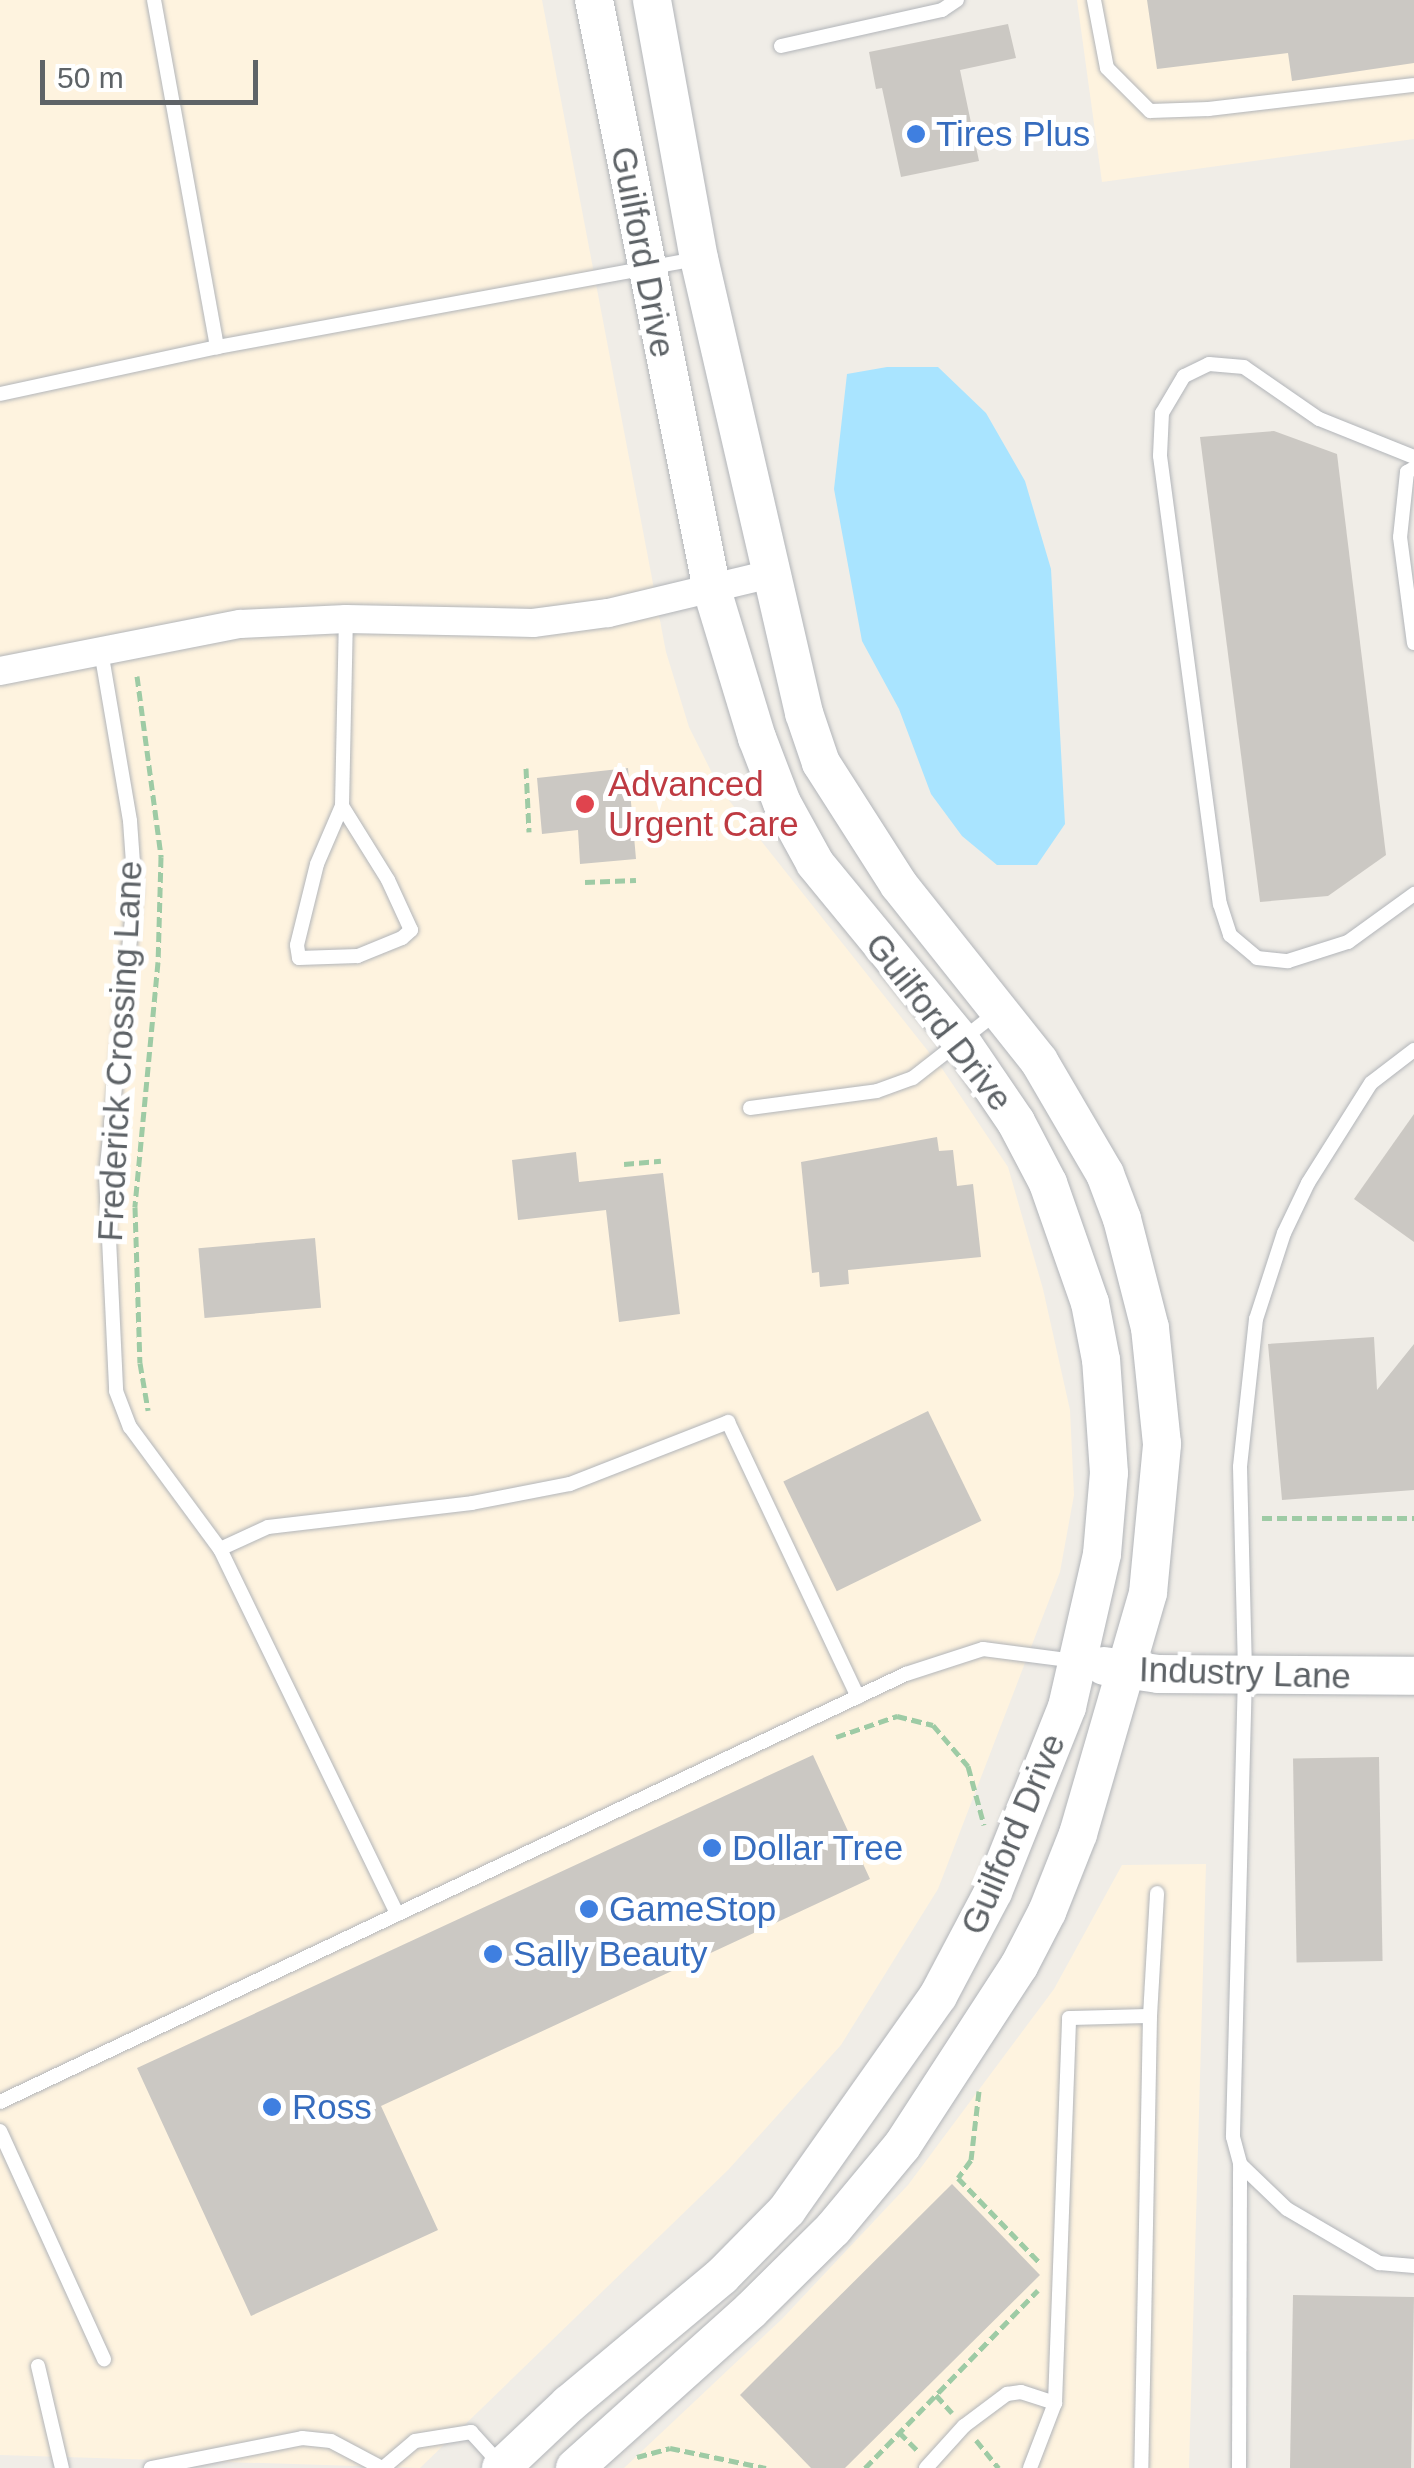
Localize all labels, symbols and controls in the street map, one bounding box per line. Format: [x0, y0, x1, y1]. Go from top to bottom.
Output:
scale bar [45, 40, 262, 102]
text: 50 m [57, 61, 124, 94]
place label: Tires Plus [936, 113, 1090, 155]
marker: Tires Plus [905, 123, 927, 145]
street label: Guilford Drive [602, 143, 684, 361]
place label: Advanced Urgent Care [608, 763, 799, 845]
marker: Advanced Urgent Care [572, 791, 598, 817]
street label: Frederick Crossing Lane [89, 860, 151, 1242]
street label: Guilford Drive [857, 925, 1021, 1119]
street label: Industry Lane [1138, 1648, 1352, 1698]
street label: Guilford Drive [952, 1727, 1074, 1941]
place label: Dollar Tree [732, 1827, 904, 1869]
marker: Dollar Tree [701, 1837, 723, 1859]
place label: GameStop [609, 1888, 776, 1930]
marker: GameStop [578, 1898, 600, 1920]
place label: Sally Beauty [513, 1933, 708, 1975]
marker: Sally Beauty [482, 1943, 504, 1965]
place label: Ross [292, 2086, 372, 2128]
marker: Ross [261, 2096, 283, 2118]

